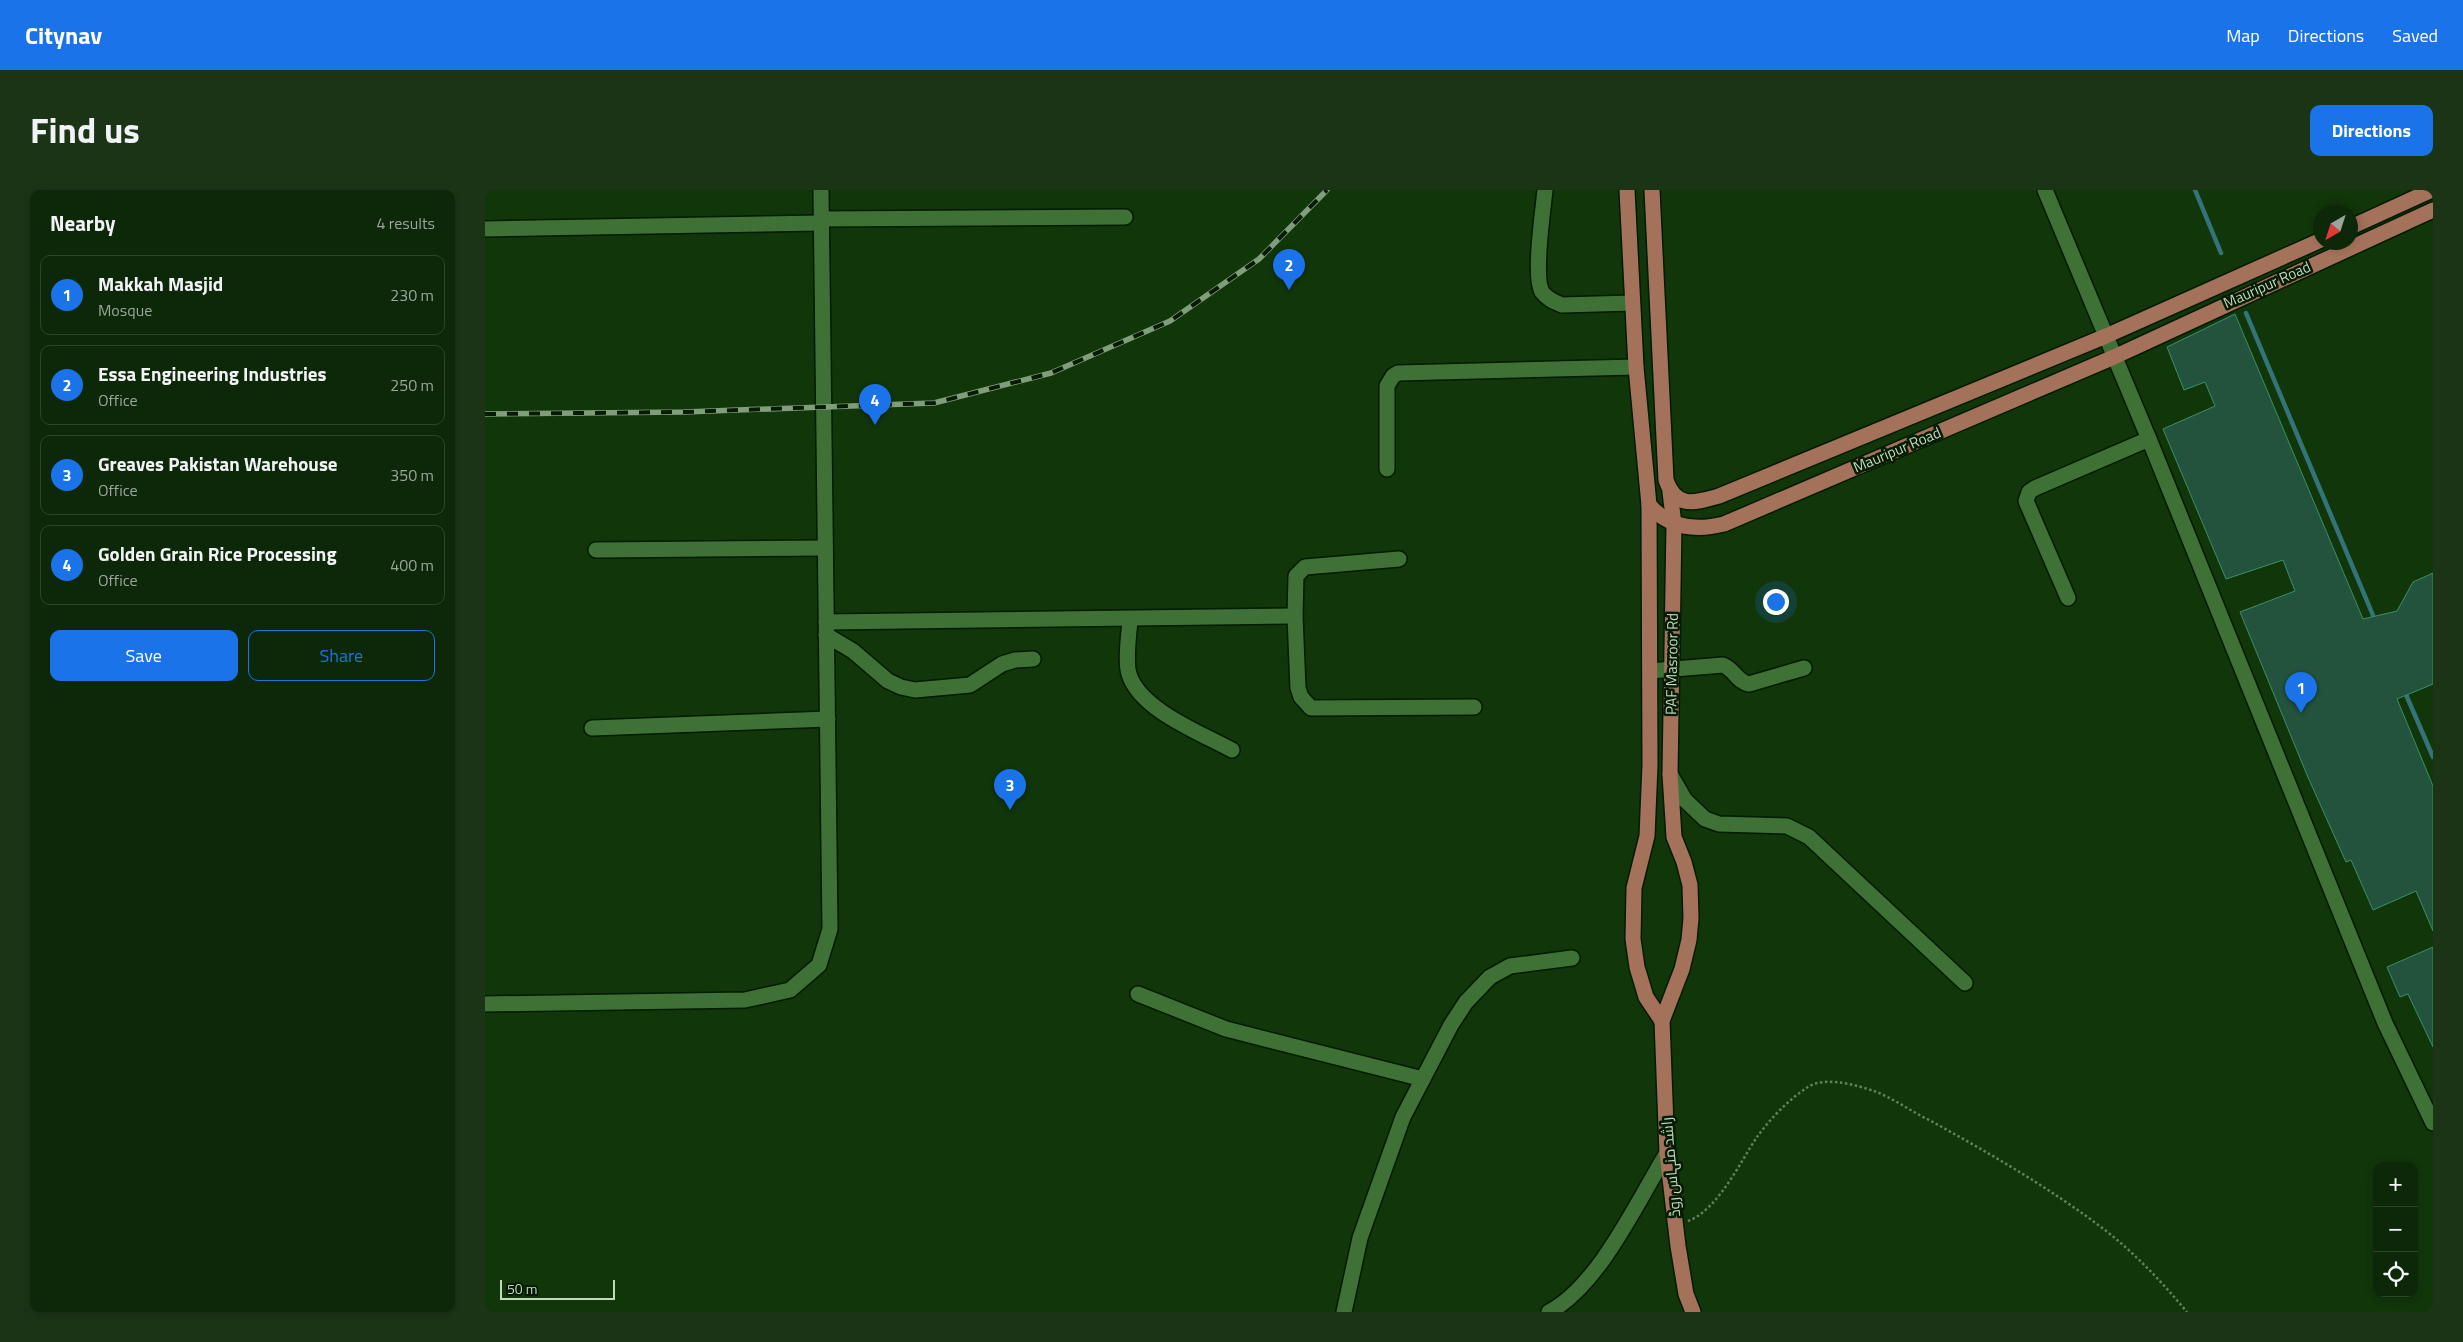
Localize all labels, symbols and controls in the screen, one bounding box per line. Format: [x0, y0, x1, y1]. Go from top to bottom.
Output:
text: Citynav [25, 17, 102, 53]
text: Map [2226, 22, 2260, 49]
text: Directions [2288, 22, 2364, 49]
text: Saved [2392, 22, 2438, 49]
text: Find us [30, 103, 140, 157]
button: Directions [2310, 105, 2433, 156]
north arrow [2313, 205, 2358, 250]
text: Nearby [50, 207, 115, 239]
text: 4 results [376, 211, 435, 235]
pin: 2 [1273, 249, 1305, 290]
street label: Mauripur Road [2219, 255, 2314, 314]
text: Makkah Masjid [98, 269, 223, 298]
text: 1 [63, 283, 71, 307]
text: 230 m [390, 283, 434, 307]
text: Mosque [98, 298, 152, 322]
text: Essa Engineering Industries [98, 359, 327, 388]
text: 2 [63, 373, 71, 397]
text: 250 m [390, 373, 434, 397]
pin: 4 [859, 384, 891, 425]
text: Office [98, 388, 138, 412]
street label: Mauripur Road [1849, 421, 1944, 478]
text: Greaves Pakistan Warehouse [98, 449, 338, 478]
text: 3 [63, 463, 71, 487]
text: 350 m [390, 463, 434, 487]
text: Office [98, 478, 138, 502]
text: Golden Grain Rice Processing [98, 539, 337, 568]
text: 4 [63, 553, 71, 577]
text: 400 m [390, 553, 434, 577]
text: Office [98, 568, 138, 592]
your location [1763, 589, 1789, 615]
street label: PAF Masroor Rd [1659, 613, 1684, 715]
button: Save [50, 630, 238, 681]
button: Share [248, 630, 435, 681]
pin: 1 [2285, 672, 2317, 713]
pin: 3 [994, 769, 1026, 810]
street label: راشد منہاس روڈ [1655, 1116, 1686, 1218]
map controls [2373, 1162, 2418, 1297]
button: + [2373, 1162, 2418, 1207]
button: − [2373, 1207, 2418, 1252]
button: locate [2373, 1252, 2418, 1297]
scale bar [500, 1277, 615, 1300]
text: 50 m [507, 1278, 537, 1299]

